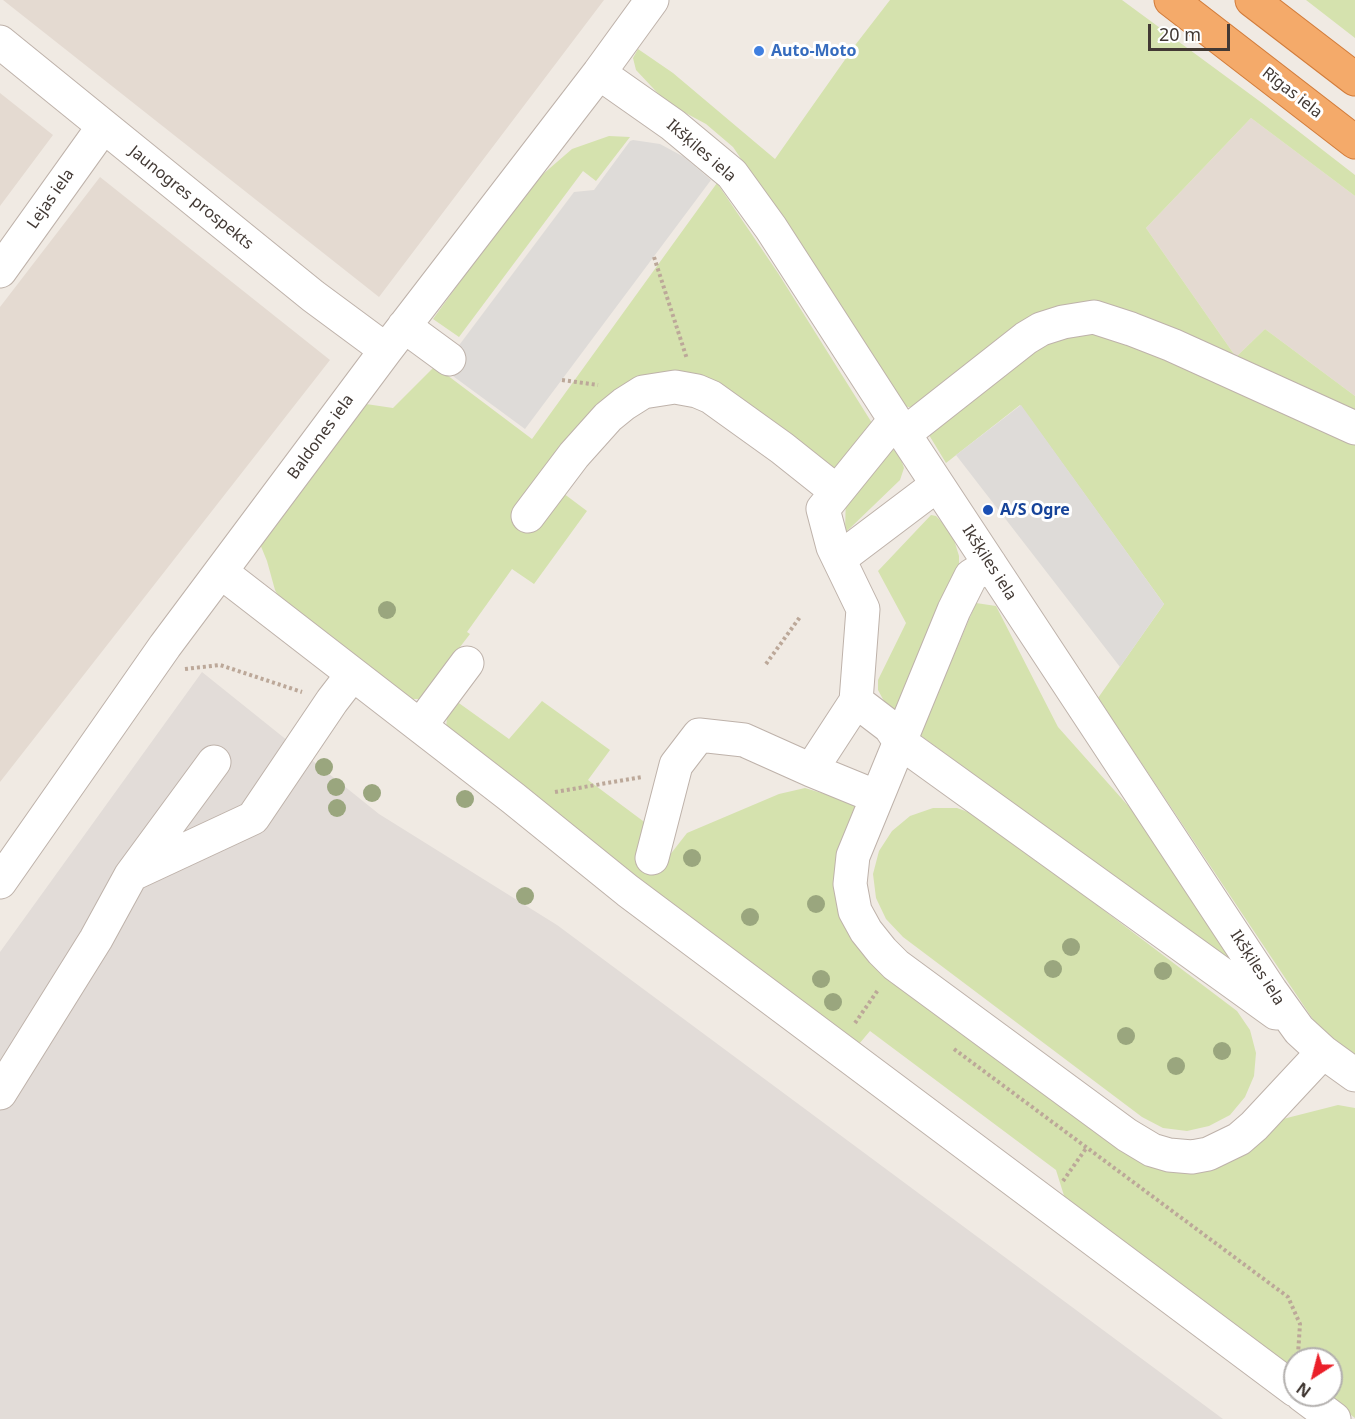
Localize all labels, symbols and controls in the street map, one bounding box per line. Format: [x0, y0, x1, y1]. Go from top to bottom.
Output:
scale bar [1151, 12, 1234, 50]
text: 20 m [1159, 22, 1201, 46]
place label: Auto-Moto [771, 41, 857, 61]
marker: Auto-Moto [752, 44, 766, 58]
street label: Rīgas iela [1258, 64, 1326, 122]
street label: Ikšķiles iela [662, 116, 740, 186]
street label: Jaunogres prospekts [125, 142, 257, 254]
street label: Lejas iela [23, 165, 79, 233]
street label: Baldones iela [284, 391, 358, 483]
place label: A/S Ogre [1000, 500, 1070, 520]
marker: A/S Ogre [981, 503, 995, 517]
street label: Ikšķiles iela [958, 522, 1020, 604]
street label: Ikšķiles iela [1226, 927, 1288, 1009]
north arrow [1283, 1347, 1343, 1407]
text: N [1292, 1377, 1315, 1403]

